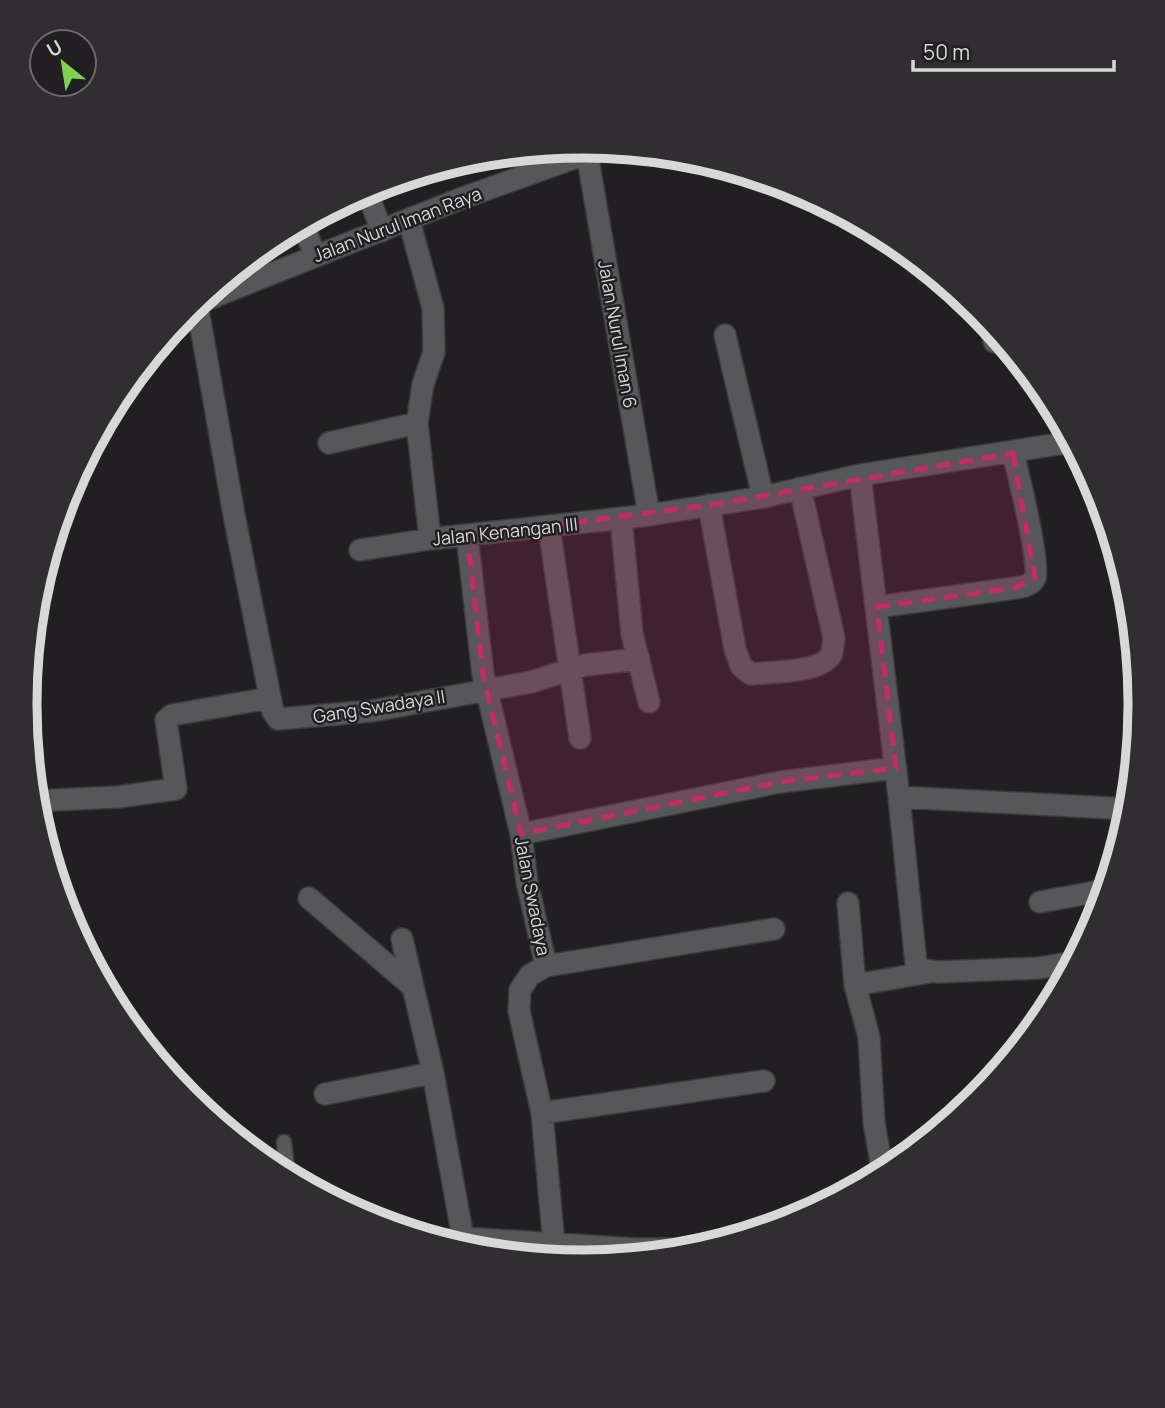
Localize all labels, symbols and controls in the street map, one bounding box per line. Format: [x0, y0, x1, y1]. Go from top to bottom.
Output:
north arrow [28, 28, 98, 98]
scale bar [913, 28, 1114, 72]
text: U [42, 34, 67, 63]
text: 50 m [923, 38, 970, 66]
street label: Jalan Nurul Iman Raya [309, 181, 485, 267]
street label: Jalan Nurul Iman 6 [593, 258, 643, 410]
street label: Jalan Kenangan III [431, 511, 579, 551]
street label: Gang Swadaya II [311, 684, 447, 728]
street label: Jalan Swadaya [510, 835, 556, 957]

